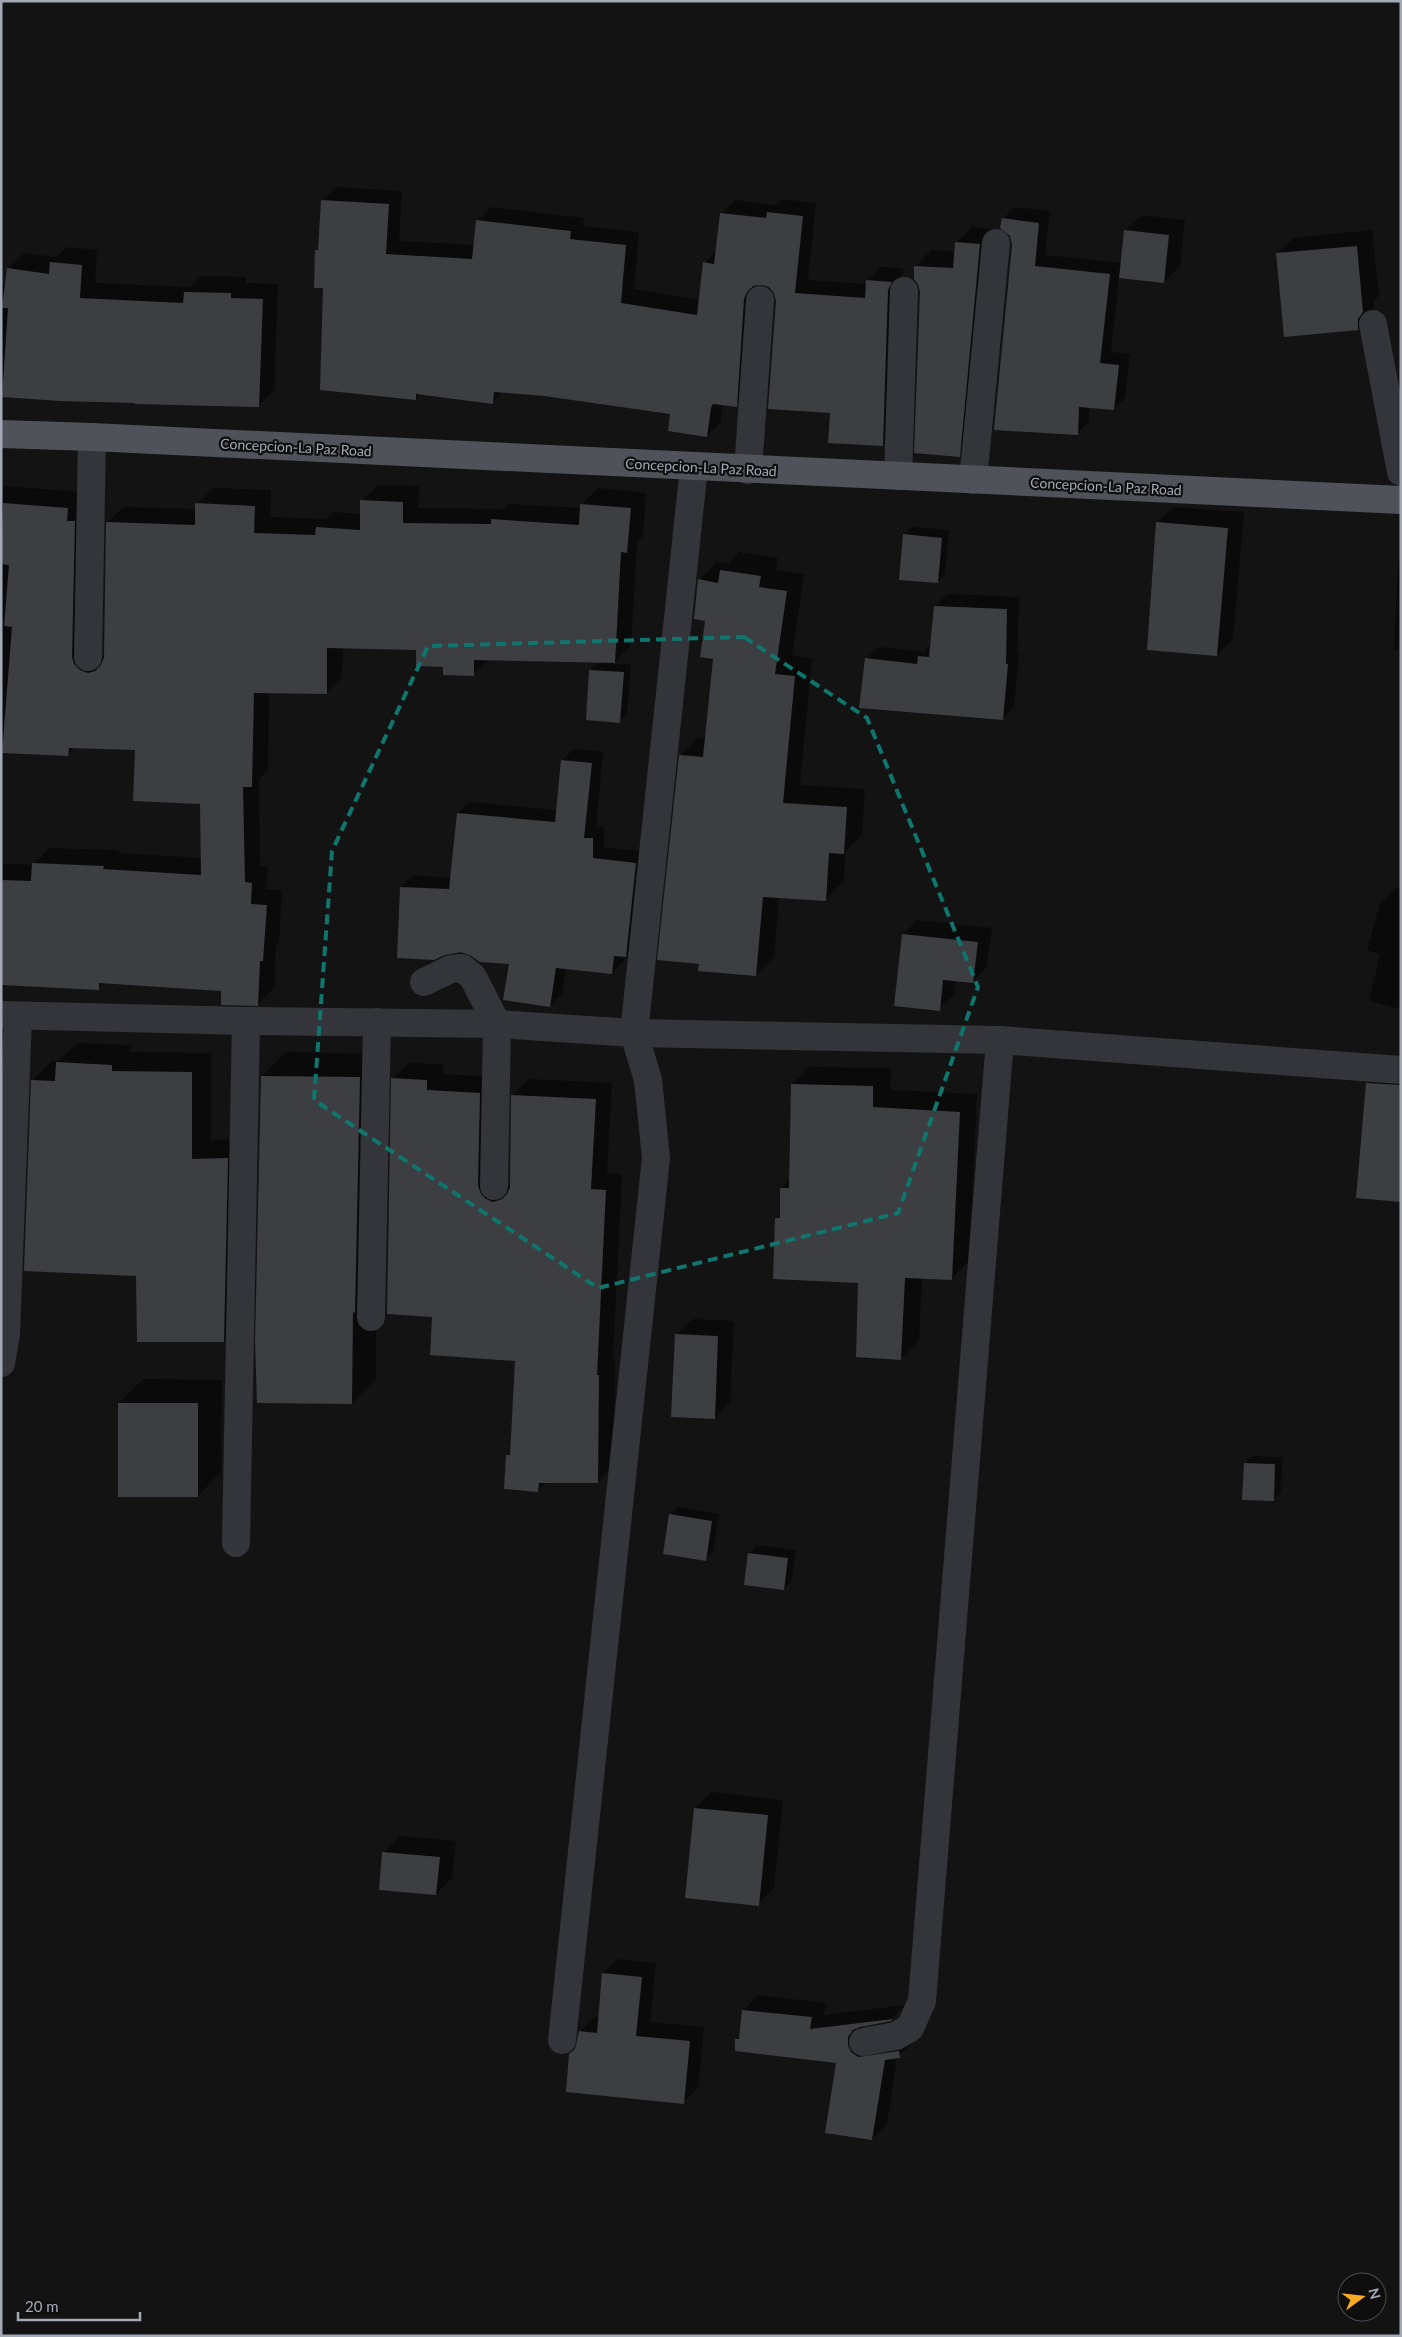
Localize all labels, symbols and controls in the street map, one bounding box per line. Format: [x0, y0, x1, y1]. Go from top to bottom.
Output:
street label: Concepcion-La Paz Road [220, 435, 372, 459]
street label: Concepcion-La Paz Road [625, 455, 777, 479]
street label: Concepcion-La Paz Road [1030, 474, 1182, 498]
north arrow [1337, 2272, 1387, 2322]
text: N [1365, 2286, 1385, 2301]
scale bar [18, 2290, 140, 2322]
text: 20 m [25, 2297, 59, 2315]

